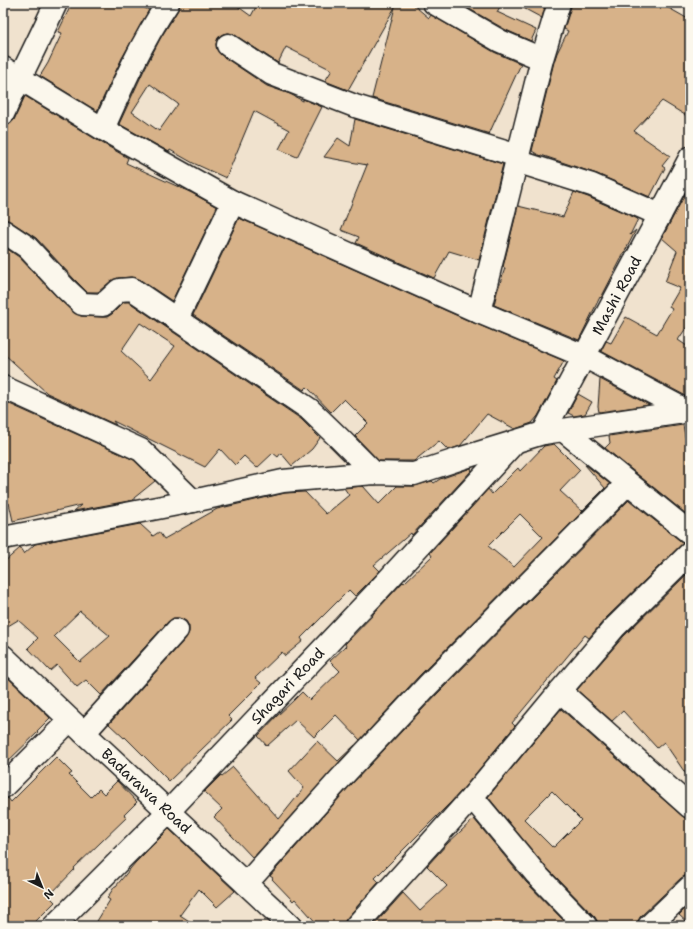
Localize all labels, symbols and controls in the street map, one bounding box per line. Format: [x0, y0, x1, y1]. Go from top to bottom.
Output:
street label: Mashi Road [587, 252, 646, 339]
street label: Shagari Road [246, 643, 329, 729]
street label: Badarawa Road [97, 744, 196, 839]
north arrow [22, 867, 62, 907]
text: N [40, 885, 57, 903]

